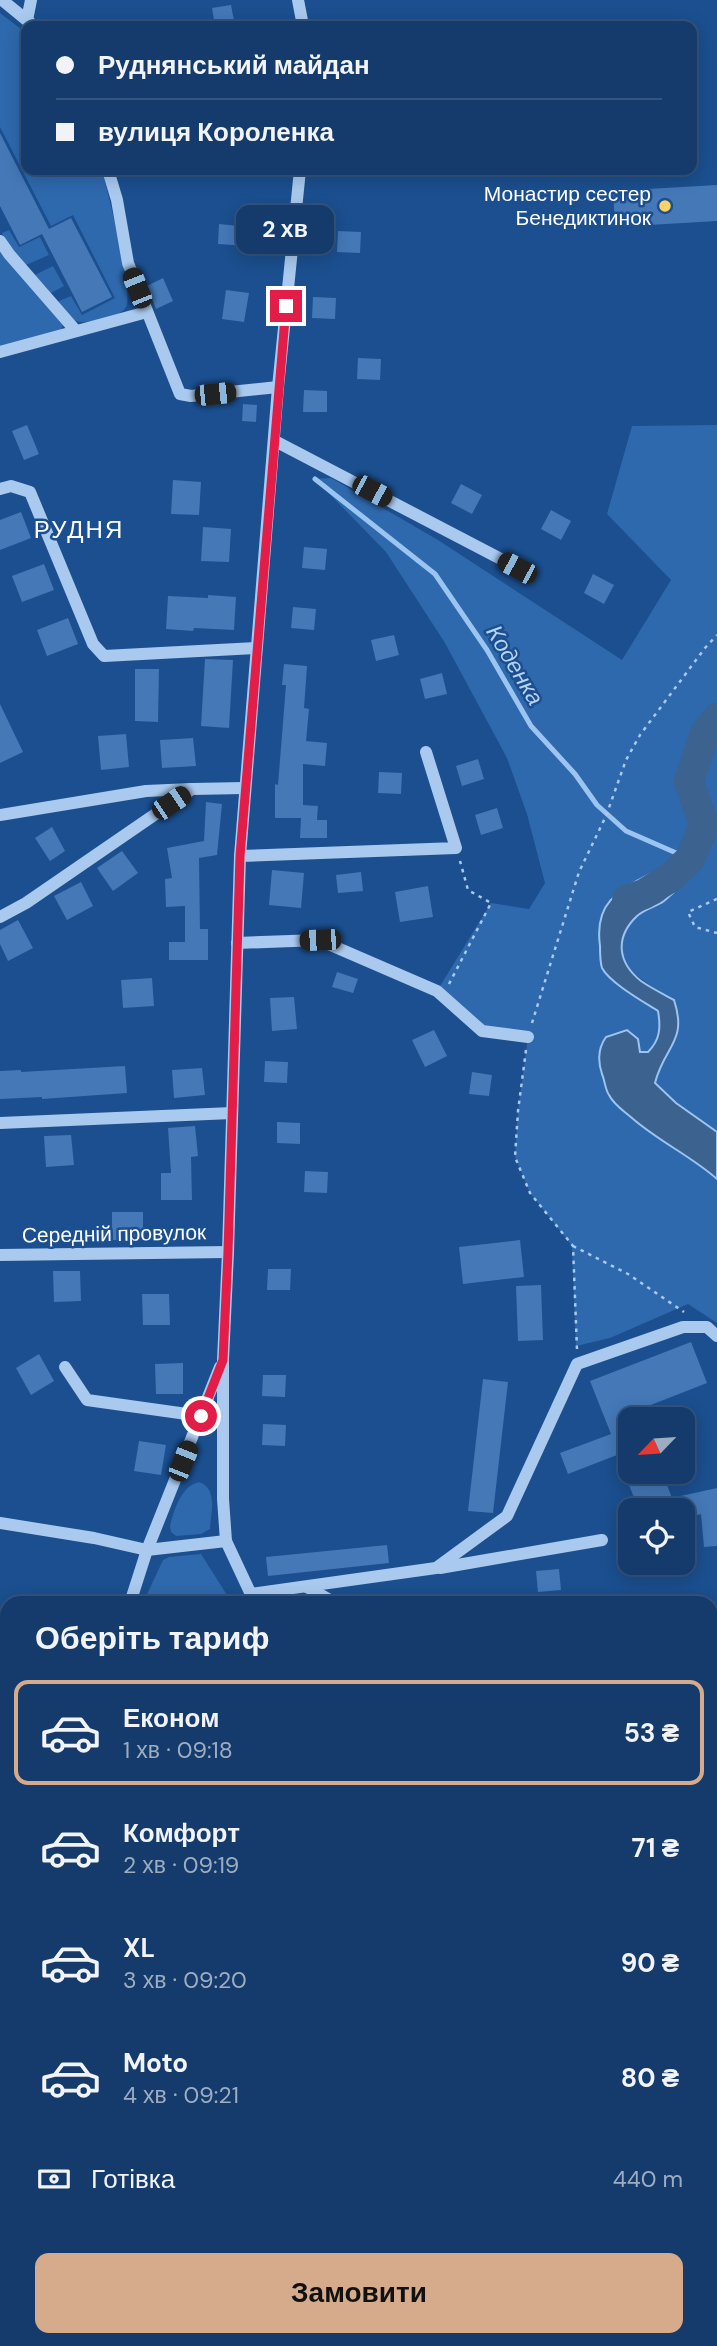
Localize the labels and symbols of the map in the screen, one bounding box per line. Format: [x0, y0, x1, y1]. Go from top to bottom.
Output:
place label: Монастир сестер Бенедиктинок [484, 180, 652, 232]
marker: Монастир сестер Бенедиктинок [657, 198, 673, 214]
callout: 2 хв [237, 204, 335, 254]
car [120, 265, 155, 311]
route end [270, 290, 302, 322]
car [194, 381, 237, 407]
car [349, 472, 396, 510]
district label: РУДНЯ [34, 514, 124, 545]
car [494, 549, 541, 587]
water label: Коденка [479, 619, 551, 711]
car [148, 783, 195, 823]
car [299, 929, 342, 951]
street label: Середній провулок [22, 1218, 207, 1250]
route start [185, 1400, 217, 1432]
north arrow [618, 1407, 695, 1484]
car [166, 1438, 201, 1484]

